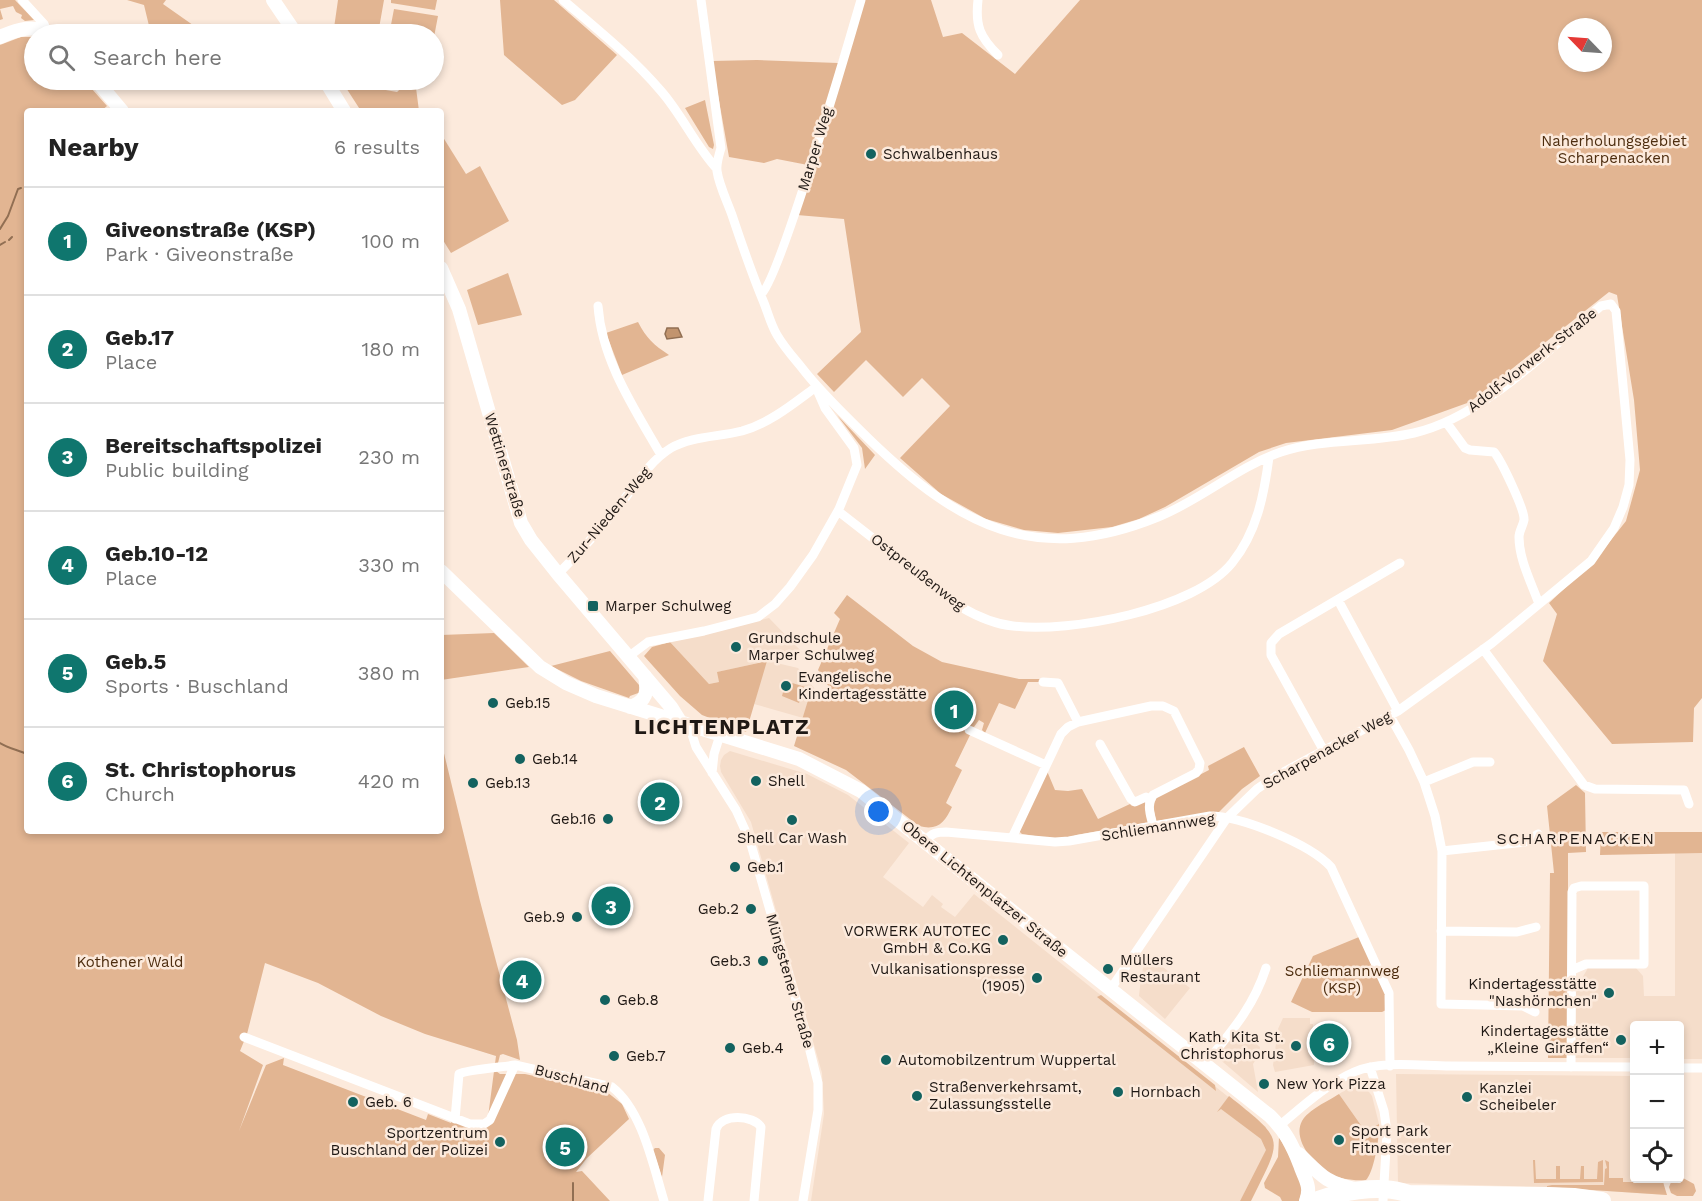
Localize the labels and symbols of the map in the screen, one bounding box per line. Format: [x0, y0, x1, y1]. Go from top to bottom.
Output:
north arrow [1558, 18, 1612, 72]
street label: Marper Weg [794, 105, 836, 193]
park label: Naherholungsgebiet Scharpenacken [1541, 132, 1687, 167]
place label: Schwalbenhaus [883, 145, 998, 163]
marker: Schwalbenhaus [864, 147, 878, 161]
street label: Adolf-Vorwerk-Straße [1464, 304, 1600, 416]
street label: Wettinerstraße [481, 411, 529, 519]
street label: Zur-Nieden-Weg [564, 463, 654, 567]
street label: Ostpreußenweg [867, 530, 969, 614]
place label: Marper Schulweg [605, 597, 731, 615]
marker: Marper Schulweg [586, 599, 600, 613]
place label: Grundschule Marper Schulweg [748, 629, 874, 664]
marker: Grundschule Marper Schulweg [729, 640, 743, 654]
place label: Evangelische Kindertagesstätte [798, 668, 927, 703]
marker: Evangelische Kindertagesstätte [779, 679, 793, 693]
pin: 1 [934, 688, 974, 732]
place label: Geb.15 [505, 694, 550, 712]
marker: Geb.15 [486, 696, 500, 710]
street label: Scharpenacker Weg [1260, 707, 1394, 793]
district label: LICHTENPLATZ [634, 714, 810, 739]
place label: Geb.14 [532, 750, 578, 768]
marker: Geb.14 [513, 752, 527, 766]
place label: Shell [768, 772, 805, 790]
place label: Geb.13 [485, 774, 530, 792]
marker: Shell [749, 774, 763, 788]
marker: Geb.13 [466, 776, 480, 790]
pin: 2 [640, 780, 680, 824]
your location [864, 797, 893, 826]
street label: Schliemannweg [1100, 809, 1216, 845]
place label: Geb.16 [550, 810, 596, 828]
marker: Geb.16 [601, 812, 615, 826]
marker: Shell Car Wash [785, 813, 799, 827]
street label: Obere Lichtenplatzer Straße [899, 817, 1071, 961]
place label: Shell Car Wash [737, 829, 847, 847]
district label: SCHARPENACKEN [1496, 829, 1656, 848]
place label: Geb.1 [747, 858, 784, 876]
marker: Geb.1 [728, 860, 742, 874]
pin: 3 [592, 884, 630, 928]
place label: Geb.2 [698, 900, 739, 918]
marker: Geb.2 [744, 902, 758, 916]
place label: Geb.9 [523, 908, 565, 926]
marker: Geb.9 [570, 910, 584, 924]
street label: Müngstener Straße [762, 912, 818, 1050]
place label: VORWERK AUTOTEC GmbH & Co.KG [844, 922, 991, 957]
marker: VORWERK AUTOTEC GmbH & Co.KG [996, 933, 1010, 947]
place label: Müllers Restaurant [1120, 951, 1201, 986]
place label: Geb.3 [710, 952, 751, 970]
park label: Kothener Wald [76, 953, 184, 971]
marker: Geb.3 [756, 954, 770, 968]
pin: 4 [502, 958, 542, 1002]
place label: Vulkanisationspresse (1905) [871, 960, 1025, 995]
marker: Müllers Restaurant [1101, 962, 1115, 976]
park label: Schliemannweg (KSP) [1285, 962, 1399, 997]
marker: Vulkanisationspresse (1905) [1030, 971, 1044, 985]
place label: Kindertagesstätte "Nashörnchen" [1468, 975, 1597, 1010]
marker: Kindertagesstätte "Nashörnchen" [1602, 986, 1616, 1000]
place label: Geb.8 [617, 991, 659, 1009]
marker: Geb.8 [598, 993, 612, 1007]
pin: 6 [1310, 1020, 1348, 1066]
place label: Kindertagesstätte „Kleine Giraffen“ [1480, 1022, 1609, 1057]
place label: Kath. Kita St. Christophorus [1180, 1028, 1284, 1063]
marker: Kindertagesstätte „Kleine Giraffen“ [1614, 1033, 1628, 1047]
place label: Geb.4 [742, 1039, 784, 1057]
marker: Kath. Kita St. Christophorus [1289, 1039, 1303, 1053]
marker: Geb.4 [723, 1041, 737, 1055]
place label: Geb.7 [626, 1047, 666, 1065]
marker: Geb.7 [607, 1049, 621, 1063]
place label: Automobilzentrum Wuppertal [898, 1051, 1116, 1069]
marker: Automobilzentrum Wuppertal [879, 1053, 893, 1067]
street label: Buschland [533, 1060, 611, 1098]
place label: New York Pizza [1276, 1075, 1386, 1093]
marker: New York Pizza [1257, 1077, 1271, 1091]
place label: Straßenverkehrsamt, Zulassungsstelle [929, 1078, 1082, 1113]
place label: Kanzlei Scheibeler [1479, 1079, 1556, 1114]
place label: Hornbach [1130, 1083, 1201, 1101]
marker: Hornbach [1111, 1085, 1125, 1099]
marker: Straßenverkehrsamt, Zulassungsstelle [910, 1089, 924, 1103]
marker: Kanzlei Scheibeler [1460, 1090, 1474, 1104]
place label: Geb. 6 [365, 1093, 412, 1111]
marker: Geb. 6 [346, 1095, 360, 1109]
place label: Sport Park Fitnesscenter [1351, 1122, 1451, 1157]
place label: Sportzentrum Buschland der Polizei [330, 1124, 488, 1159]
pin: 5 [546, 1124, 584, 1170]
marker: Sport Park Fitnesscenter [1332, 1133, 1346, 1147]
marker: Sportzentrum Buschland der Polizei [493, 1135, 507, 1149]

